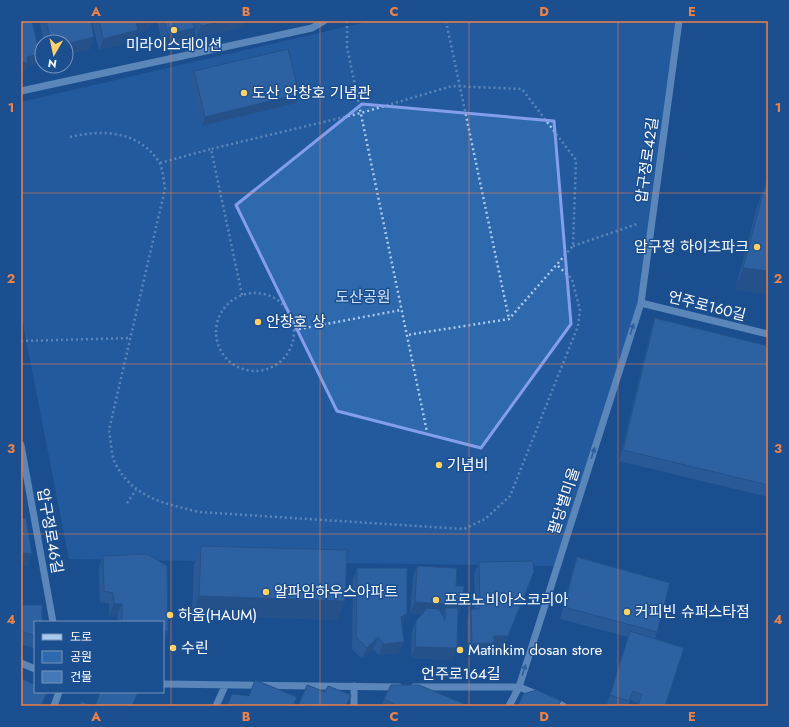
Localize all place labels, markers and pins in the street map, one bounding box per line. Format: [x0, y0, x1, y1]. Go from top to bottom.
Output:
marker: 미라이스테이션 [169, 25, 179, 35]
place label: 미라이스테이션 [126, 34, 222, 56]
place label: 도산 안창호 기념관 [252, 82, 372, 104]
marker: 도산 안창호 기념관 [239, 88, 249, 98]
place label: 압구정 하이츠파크 [634, 236, 749, 258]
marker: 압구정 하이츠파크 [752, 242, 762, 252]
place label: 안창호 상 [266, 311, 326, 333]
marker: 안창호 상 [253, 317, 263, 327]
place label: 기념비 [447, 454, 488, 476]
marker: 기념비 [434, 460, 444, 470]
place label: 알파임하우스아파트 [274, 581, 398, 603]
marker: 알파임하우스아파트 [261, 587, 271, 597]
place label: 프로노비아스코리아 [444, 589, 568, 611]
marker: 프로노비아스코리아 [431, 595, 441, 605]
place label: 커피빈 슈퍼스타점 [635, 601, 750, 623]
place label: 하움(HAUM) [178, 604, 257, 626]
marker: 커피빈 슈퍼스타점 [622, 607, 632, 617]
marker: 하움(HAUM) [165, 610, 175, 620]
place label: 수린 [181, 637, 209, 659]
place label: Matinkim dosan store [468, 639, 603, 661]
marker: 수린 [168, 643, 178, 653]
marker: Matinkim dosan store [455, 645, 465, 655]

